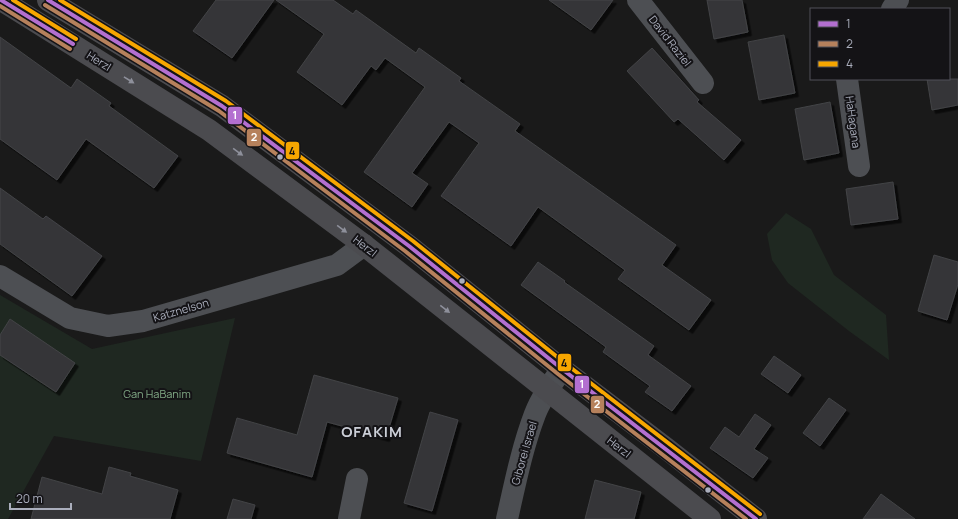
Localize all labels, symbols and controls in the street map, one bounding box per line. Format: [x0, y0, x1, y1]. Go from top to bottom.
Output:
legend [810, 8, 950, 80]
street label: David Raziel [646, 12, 695, 69]
text: 1 [846, 15, 851, 32]
text: 2 [846, 35, 853, 52]
street label: Herzl [84, 47, 114, 74]
text: 4 [846, 55, 853, 72]
one-way arrow [124, 76, 134, 84]
street label: HaHagana [842, 95, 865, 149]
line badge: 1 [227, 106, 243, 125]
text: 1 [233, 107, 237, 122]
line badge: 2 [246, 128, 262, 147]
text: 2 [251, 129, 257, 144]
line badge: 4 [285, 141, 300, 160]
text: 4 [289, 143, 296, 158]
one-way arrow [232, 148, 243, 156]
unlabelled marker [275, 152, 285, 162]
one-way arrow [337, 225, 348, 233]
street label: Herzl [350, 232, 380, 260]
unlabelled marker [457, 276, 467, 286]
street label: Katznelson [151, 294, 210, 325]
one-way arrow [439, 305, 450, 313]
line badge: 4 [557, 353, 572, 372]
text: 4 [561, 355, 568, 370]
line badge: 1 [574, 375, 590, 394]
text: 1 [580, 376, 584, 391]
park label: Gan HaBanim [123, 386, 191, 401]
line badge: 2 [590, 395, 605, 414]
text: 2 [594, 396, 600, 411]
street label: Giborei Israel [507, 419, 540, 486]
district label: OFAKIM [341, 421, 403, 442]
street label: Herzl [604, 433, 634, 461]
scale bar [10, 485, 71, 511]
unlabelled marker [703, 485, 713, 495]
text: 20 m [16, 490, 43, 507]

